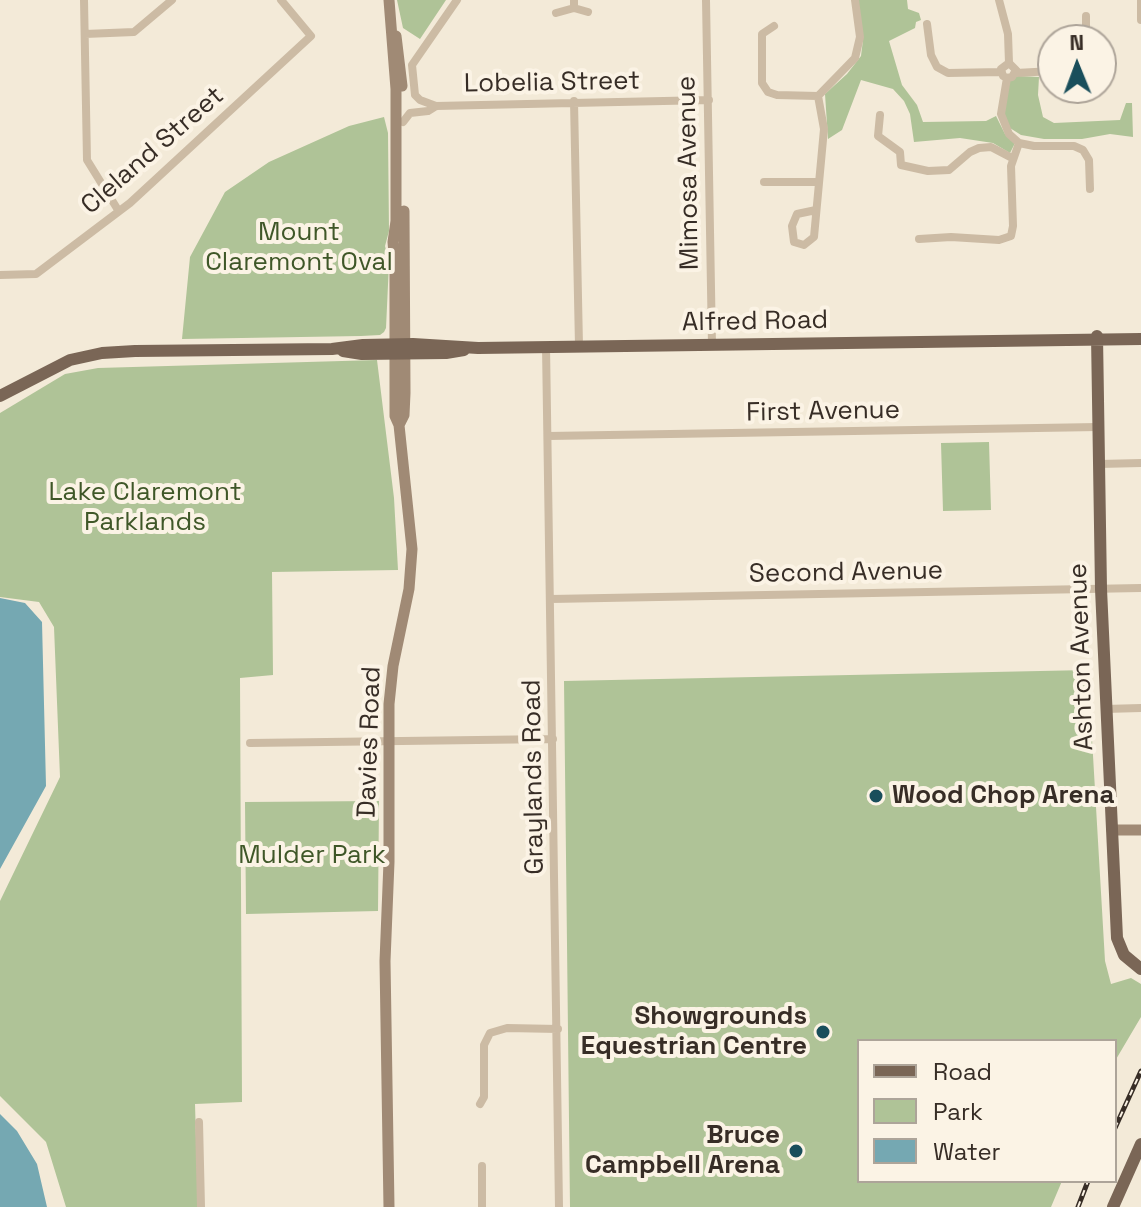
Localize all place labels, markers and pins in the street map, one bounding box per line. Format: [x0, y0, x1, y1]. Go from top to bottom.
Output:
place label: Wood Chop Arena [892, 780, 1114, 812]
marker: Wood Chop Arena [867, 787, 885, 805]
place label: Showgrounds Equestrian Centre [581, 1001, 807, 1062]
marker: Showgrounds Equestrian Centre [814, 1023, 832, 1041]
place label: Bruce Campbell Arena [585, 1120, 780, 1182]
marker: Bruce Campbell Arena [787, 1142, 805, 1160]

